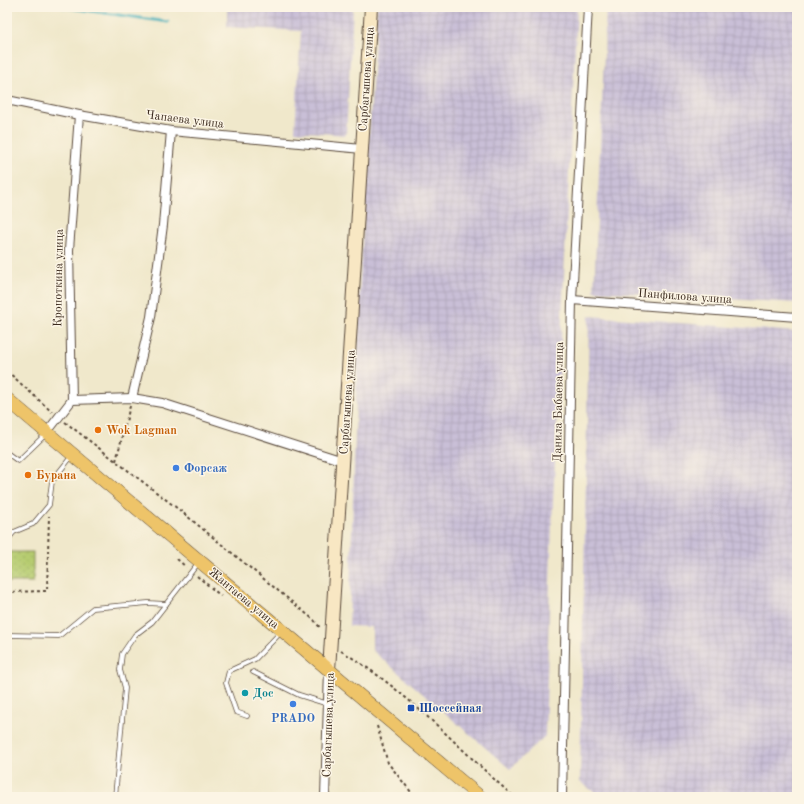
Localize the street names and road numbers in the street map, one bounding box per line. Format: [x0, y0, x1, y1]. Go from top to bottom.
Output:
street label: Сарбагышева улица [357, 26, 377, 132]
street label: Чапаева улица [145, 109, 225, 131]
street label: Кропоткина улица [52, 229, 66, 327]
street label: Панфилова улица [638, 288, 732, 306]
street label: Данила Бабаева улица [552, 341, 566, 462]
street label: Сарбагышева улица [338, 349, 358, 455]
street label: Жантаева улица [206, 566, 281, 632]
street label: Сарбагышева улица [321, 672, 337, 778]

